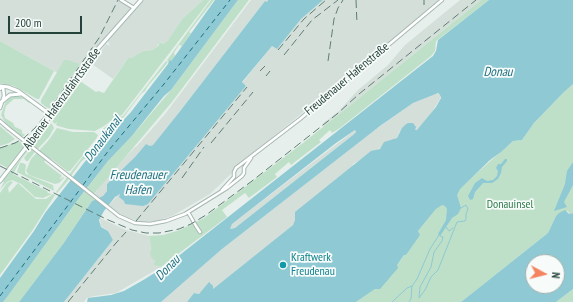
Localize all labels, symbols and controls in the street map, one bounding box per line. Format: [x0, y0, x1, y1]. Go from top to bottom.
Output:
scale bar [10, 8, 84, 34]
text: 200 m [15, 15, 42, 30]
street label: Freudenauer Hafenstraße [302, 40, 392, 118]
street label: Alberner Hafenzufahrtsstraße [20, 45, 104, 153]
water label: Donau [484, 64, 512, 80]
water label: Donaukanal [81, 113, 125, 165]
water label: Freudenauer Hafen [110, 167, 166, 198]
park label: Donauinsel [487, 198, 533, 212]
place label: Kraftwerk Freudenau [291, 251, 335, 279]
water label: Donau [152, 252, 184, 284]
north arrow [525, 254, 565, 294]
marker: Kraftwerk Freudenau [278, 260, 288, 270]
text: N [549, 272, 563, 279]

